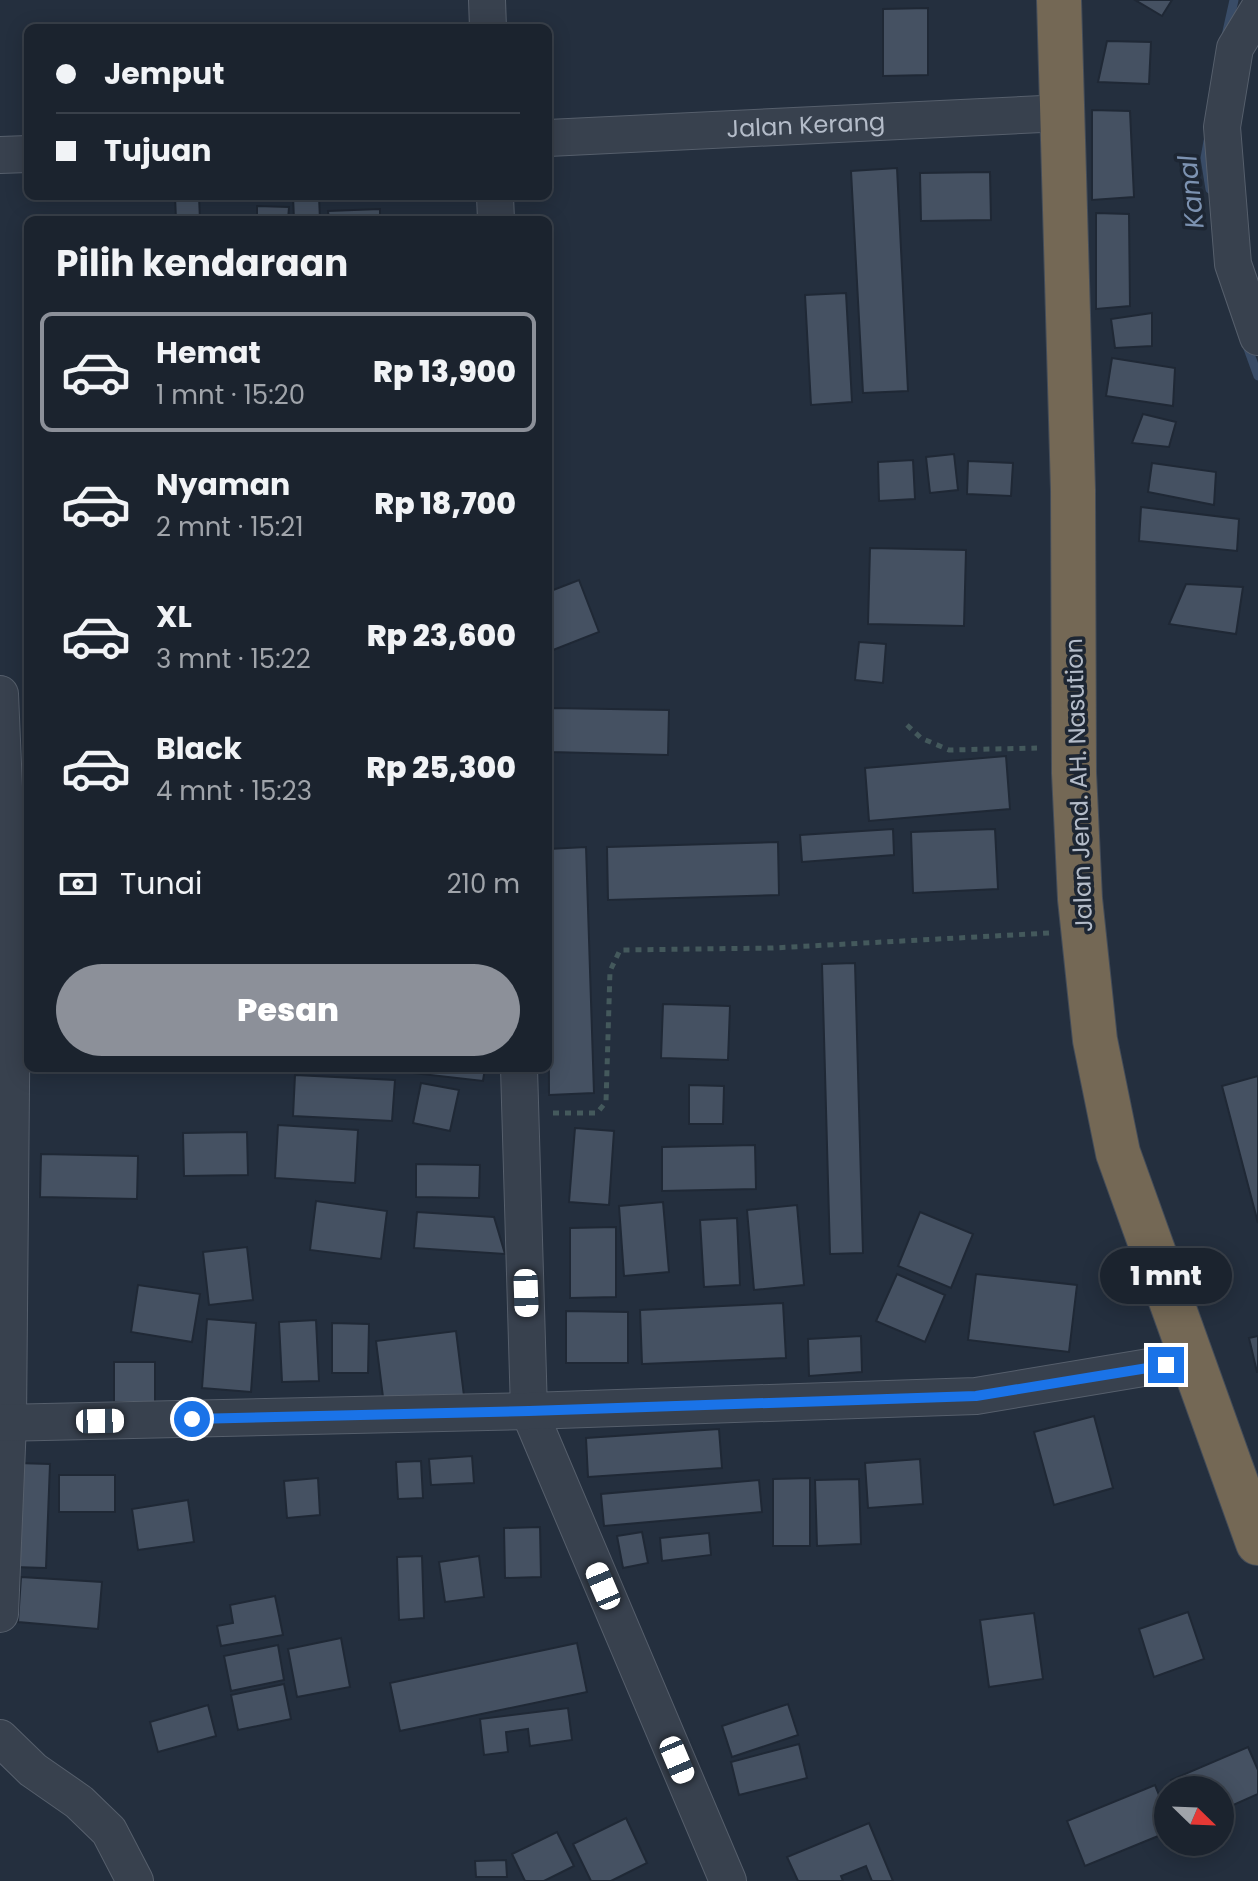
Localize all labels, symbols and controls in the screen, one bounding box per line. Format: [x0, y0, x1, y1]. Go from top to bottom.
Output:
text: Jemput [104, 52, 224, 95]
street label: Jalan Kerang [725, 105, 886, 145]
text: Tujuan [104, 129, 212, 172]
water label: Kanal [1169, 153, 1213, 231]
text: Pilih kendaraan [56, 238, 348, 289]
text: Hemat [156, 331, 261, 374]
icon: car [60, 336, 132, 408]
text: Rp 13,900 [373, 350, 516, 393]
text: 1 mnt · 15:20 [156, 377, 305, 413]
text: Nyaman [156, 463, 290, 506]
icon: car [60, 468, 132, 540]
text: Rp 18,700 [374, 482, 516, 525]
text: 2 mnt · 15:21 [156, 509, 304, 545]
text: XL [156, 595, 192, 638]
icon: car [60, 600, 132, 672]
text: Rp 23,600 [367, 614, 516, 657]
street label: Jalan Jend. AH. Nasution [1057, 637, 1100, 933]
text: 3 mnt · 15:22 [156, 641, 311, 677]
text: Black [156, 727, 242, 770]
icon: car [60, 732, 132, 804]
text: Rp 25,300 [366, 746, 516, 789]
text: 4 mnt · 15:23 [156, 773, 312, 809]
icon: cash [56, 862, 100, 906]
text: Tunai [120, 862, 202, 905]
text: 210 m [447, 866, 520, 902]
button: Pesan [56, 964, 520, 1056]
callout: 1 mnt [1100, 1249, 1232, 1305]
text: 1 mnt [1130, 1258, 1202, 1294]
car [513, 1269, 539, 1317]
route end [1148, 1347, 1184, 1383]
route start [174, 1401, 210, 1437]
car [76, 1409, 124, 1433]
car [583, 1559, 623, 1613]
car [657, 1733, 697, 1787]
north arrow [1154, 1776, 1234, 1856]
map controls [1154, 1776, 1234, 1856]

